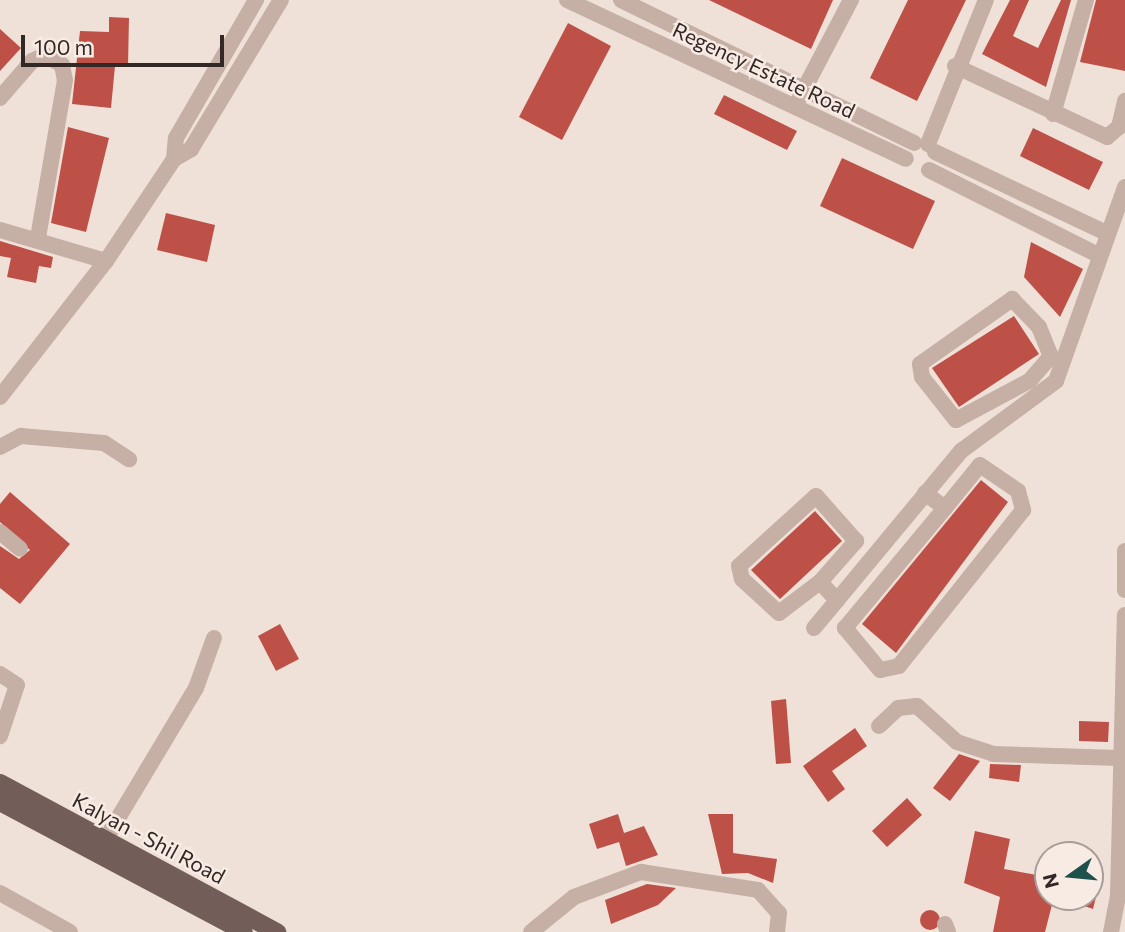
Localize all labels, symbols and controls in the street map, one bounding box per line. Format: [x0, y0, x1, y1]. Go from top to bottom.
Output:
street label: Regency Estate Road [669, 17, 859, 123]
scale bar [24, 21, 228, 65]
text: 100 m [34, 34, 93, 59]
street label: Kalyan - Shil Road [68, 787, 230, 889]
north arrow [1034, 841, 1104, 911]
text: N [1037, 871, 1063, 891]

